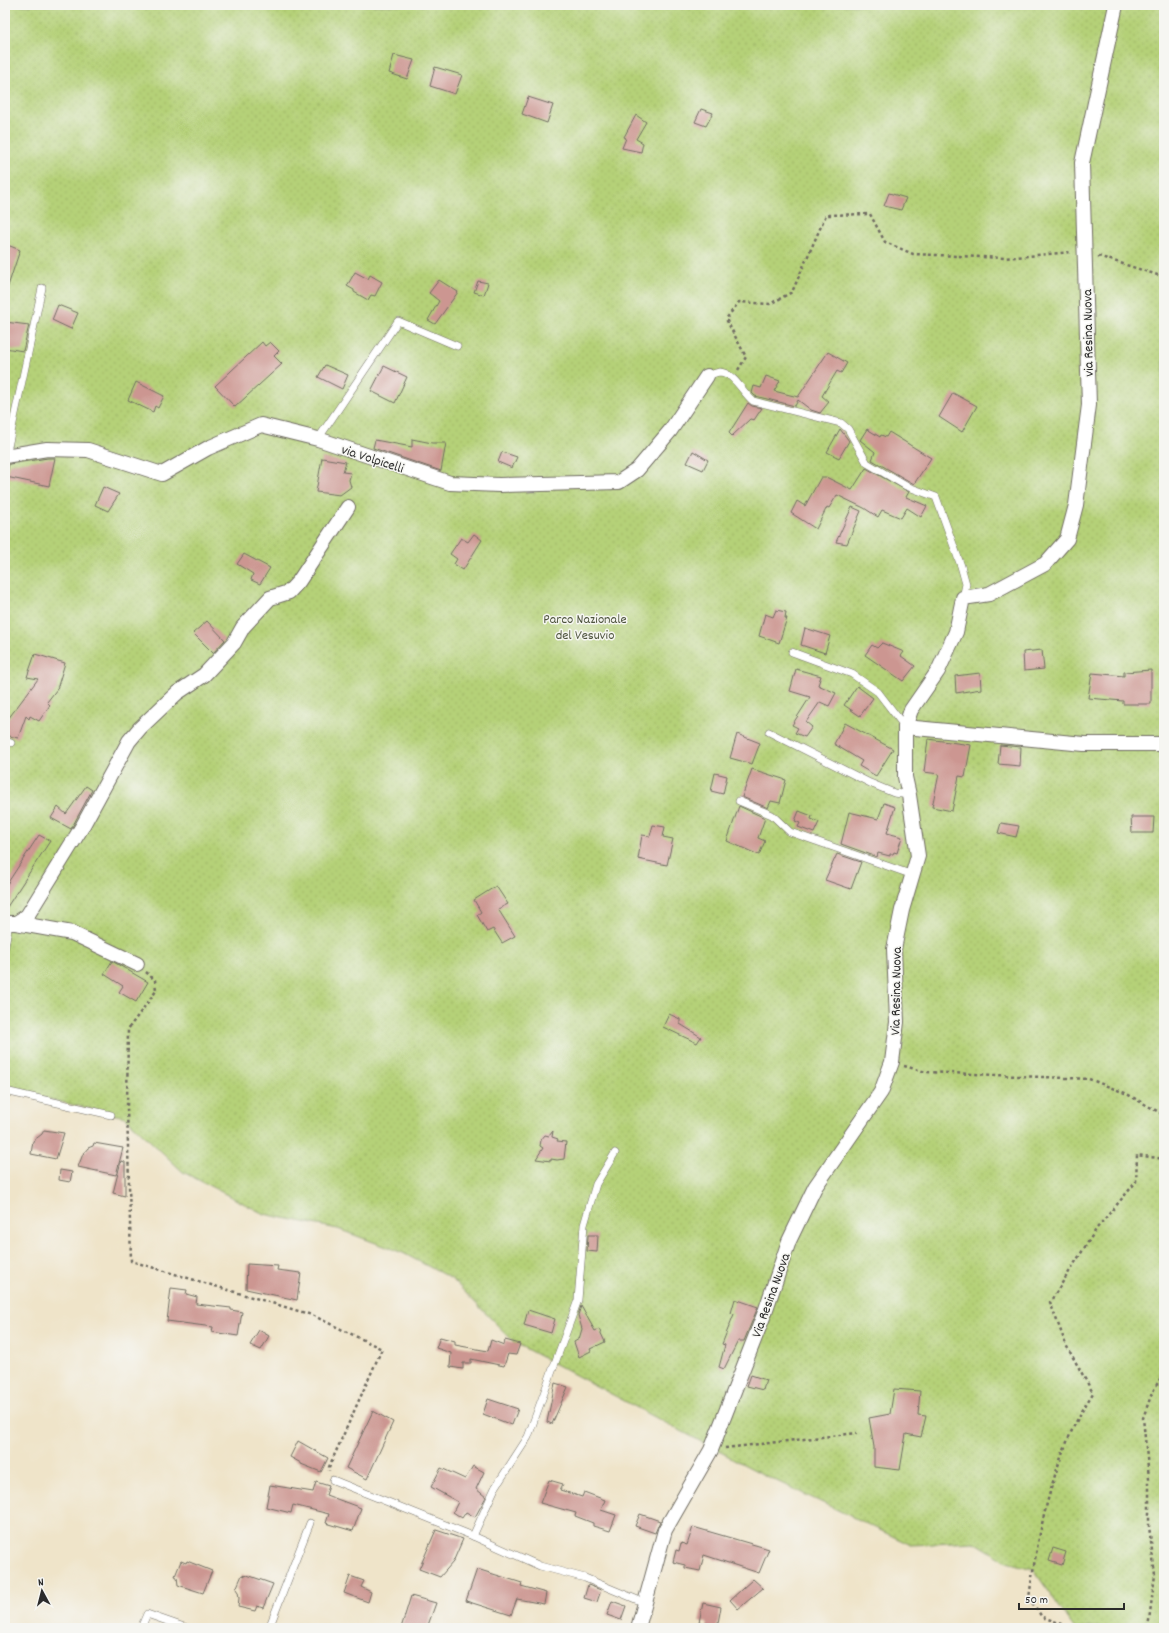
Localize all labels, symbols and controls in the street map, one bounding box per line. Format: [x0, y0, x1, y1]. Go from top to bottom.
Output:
street label: via Resina Nuova [1078, 289, 1100, 377]
street label: via Volpicelli [339, 440, 407, 480]
park label: Parco Nazionale del Vesuvio [543, 610, 627, 646]
street label: Via Resina Nuova [886, 946, 908, 1035]
street label: Via Resina Nuova [747, 1250, 797, 1341]
north arrow [22, 1571, 62, 1611]
text: N [37, 1575, 45, 1591]
scale bar [1019, 1585, 1124, 1611]
text: 50 m [1025, 1592, 1048, 1609]

